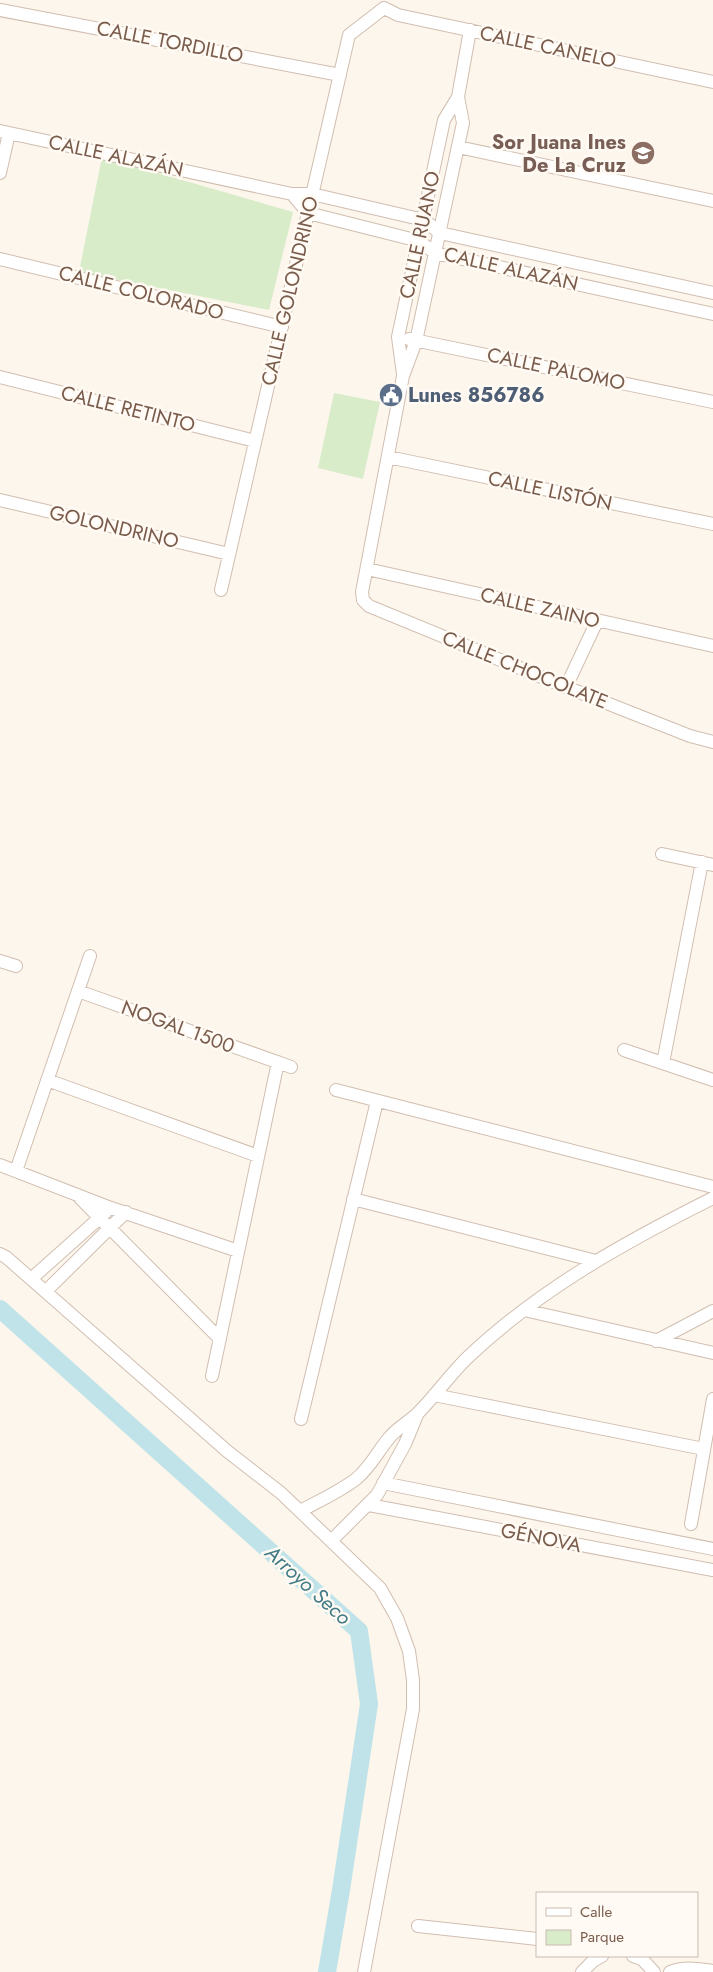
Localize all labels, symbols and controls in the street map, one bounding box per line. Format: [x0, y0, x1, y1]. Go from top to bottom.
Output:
street label: CALLE TORDILLO [94, 14, 246, 70]
street label: CALLE CANELO [477, 18, 619, 76]
street label: CALLE ALAZÁN [46, 128, 186, 184]
place label: Sor Juana Ines De La Cruz [492, 128, 627, 180]
school or university icon: Sor Juana Ines De La Cruz [630, 140, 656, 166]
street label: CALLE RUANO [392, 168, 448, 302]
street label: CALLE GOLONDRINO [254, 193, 326, 389]
street label: CALLE ALAZÁN [441, 239, 581, 299]
street label: CALLE COLORADO [55, 258, 227, 328]
street label: CALLE PALOMO [484, 340, 628, 398]
street label: CALLE RETINTO [58, 378, 198, 440]
place label: Lunes 856786 [408, 381, 545, 410]
public building icon: Lunes 856786 [378, 382, 404, 408]
street label: CALLE LISTÓN [485, 464, 615, 518]
street label: GOLONDRINO [46, 498, 182, 556]
street label: CALLE ZAINO [477, 580, 603, 636]
street label: CALLE CHOCOLATE [438, 623, 612, 717]
street label: NOGAL 1500 [117, 993, 239, 1061]
street label: GÉNOVA [498, 1516, 585, 1560]
water label: Arroyo Seco [258, 1538, 358, 1632]
legend [536, 1892, 698, 1957]
text: Calle [580, 1901, 612, 1923]
text: Parque [580, 1926, 624, 1948]

